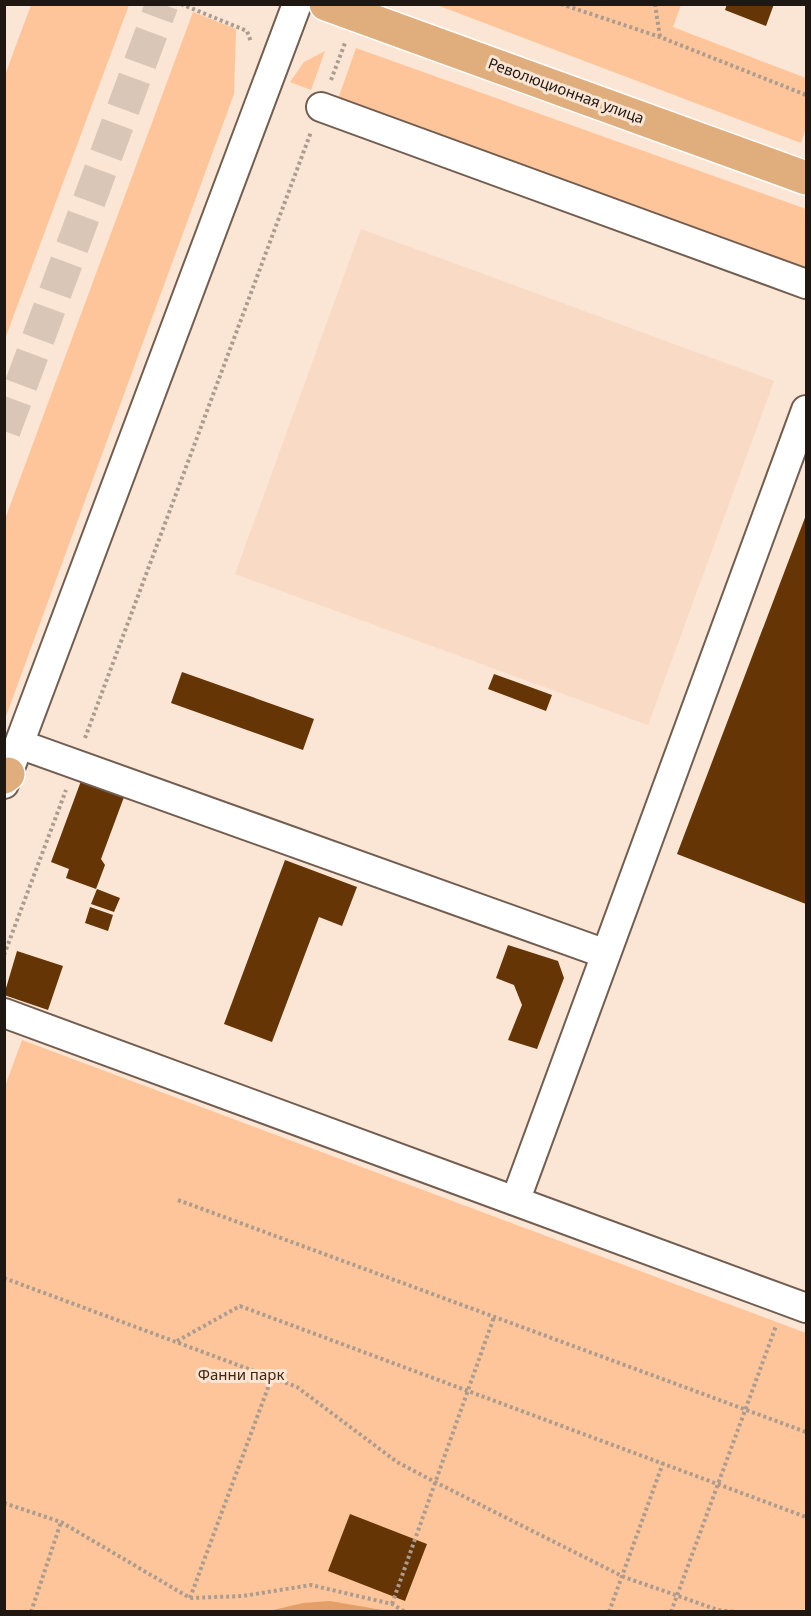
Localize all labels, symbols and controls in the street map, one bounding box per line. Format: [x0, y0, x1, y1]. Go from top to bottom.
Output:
street label: Революционная улица [486, 53, 647, 128]
park label: Фанни парк [198, 1364, 284, 1384]

